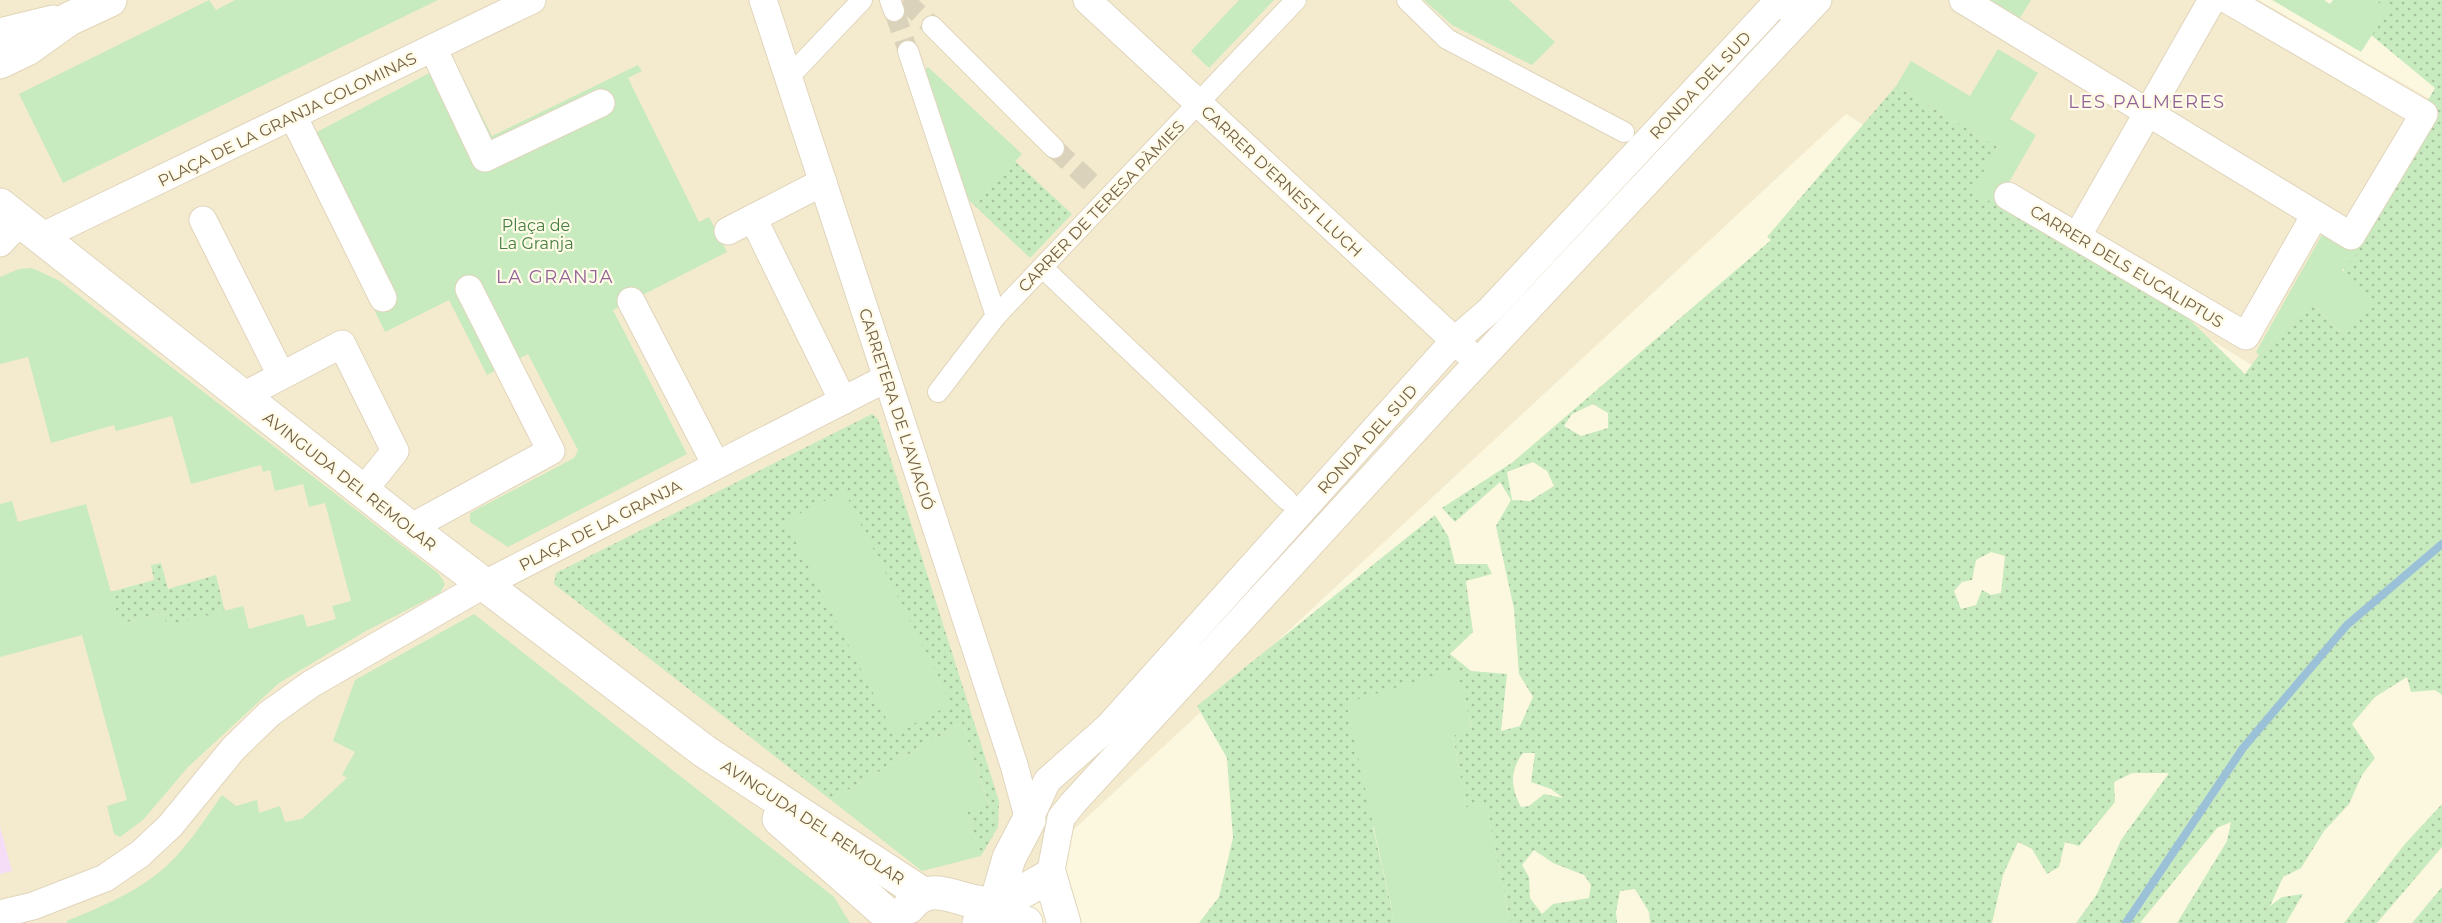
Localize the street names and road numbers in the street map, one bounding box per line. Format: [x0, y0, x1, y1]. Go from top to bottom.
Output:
street label: RONDA DEL SUD [1646, 28, 1755, 143]
street label: PLAÇA DE LA GRANJA COLOMINAS [155, 48, 420, 190]
street label: CARRER D'ERNEST LLUCH [1197, 102, 1366, 261]
street label: CARRER DE TERESA PÀMIES [1014, 117, 1188, 296]
street label: CARRER DELS EUCALIPTUS [2027, 201, 2227, 332]
street label: CARRETERA DE L'AVIACIÓ [855, 306, 938, 512]
street label: RONDA DEL SUD [1313, 381, 1421, 498]
street label: AVINGUDA DEL REMOLAR [259, 408, 440, 555]
street label: PLAÇA DE LA GRANJA [516, 476, 685, 575]
street label: AVINGUDA DEL REMOLAR [718, 756, 908, 889]

